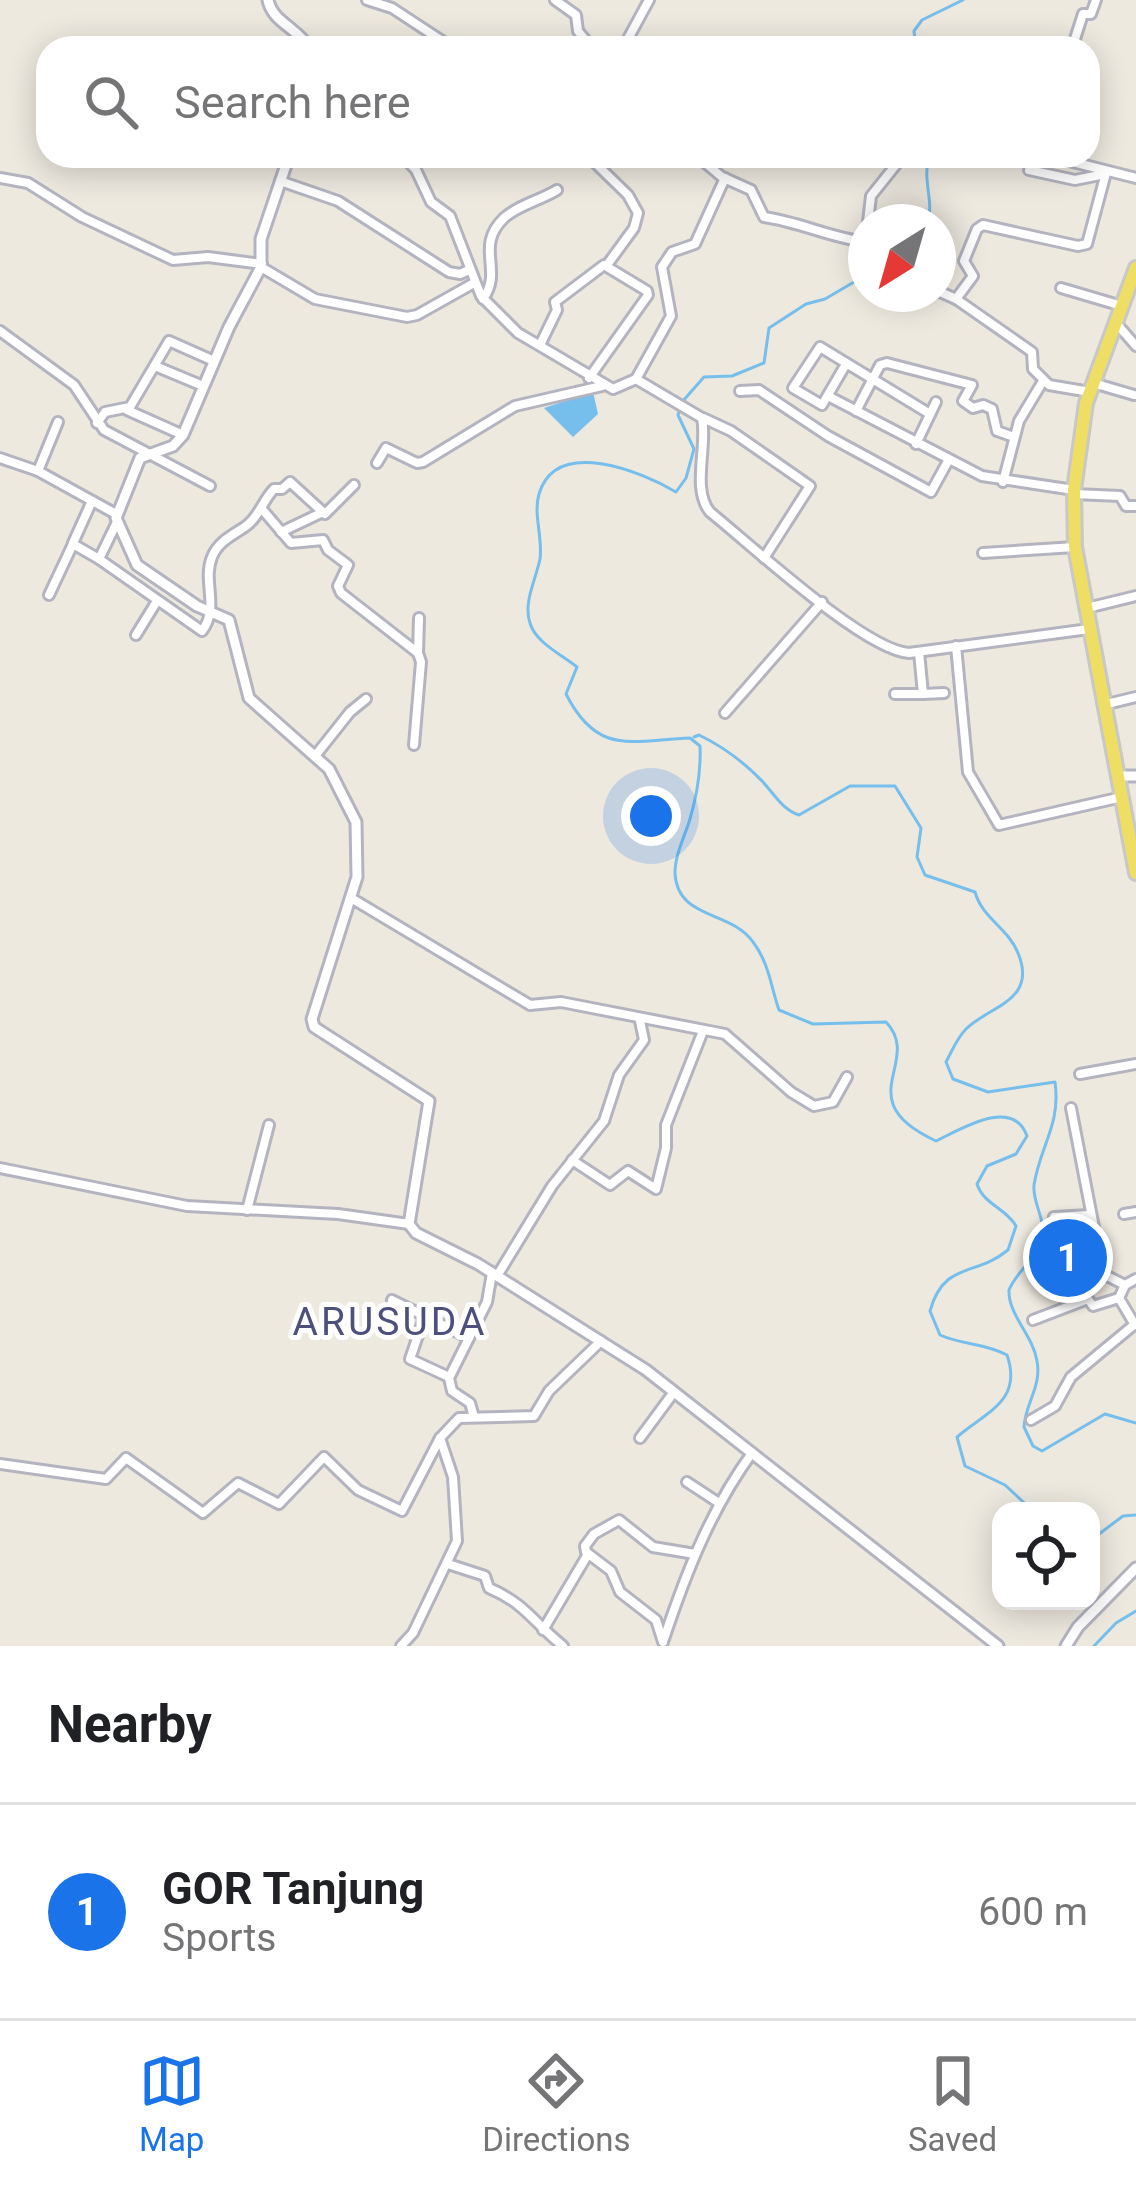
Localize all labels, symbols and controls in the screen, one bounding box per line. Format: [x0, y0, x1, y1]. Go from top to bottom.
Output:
search box [36, 36, 1100, 168]
icon: search [78, 69, 144, 135]
text: Search here [174, 76, 411, 129]
north arrow [848, 204, 956, 312]
your location [621, 786, 681, 846]
pin: 1 [1029, 1213, 1107, 1303]
district label: ARUSUDA [293, 1299, 487, 1345]
map controls [992, 1502, 1100, 1610]
button: locate [992, 1502, 1100, 1610]
text: Nearby [48, 1695, 212, 1754]
text: GOR Tanjung [162, 1862, 424, 1915]
text: 1 [76, 1889, 98, 1935]
text: 600 m [978, 1889, 1088, 1935]
text: Sports [162, 1915, 276, 1961]
tab: Map [139, 2048, 205, 2159]
tab: Directions [482, 2048, 631, 2159]
tab: Saved [908, 2048, 997, 2159]

